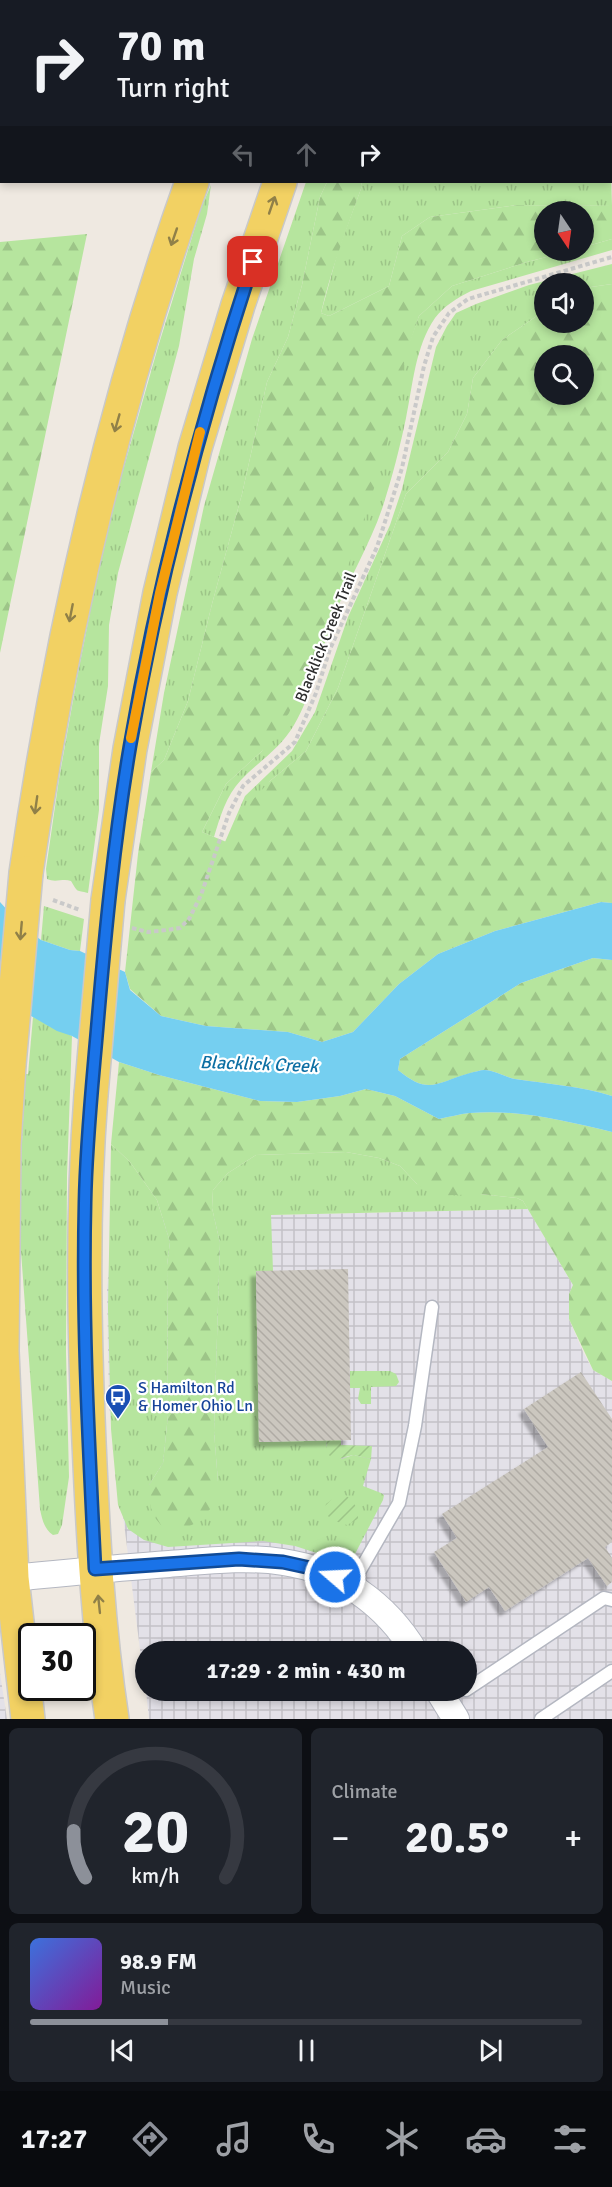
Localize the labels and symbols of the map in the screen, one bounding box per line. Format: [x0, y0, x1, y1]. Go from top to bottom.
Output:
one-way arrow [267, 196, 278, 215]
north arrow [534, 201, 594, 261]
one-way arrow [167, 227, 178, 246]
pin [227, 236, 278, 287]
one-way arrow [111, 414, 122, 433]
street label: Blacklick Creek Trail [291, 569, 361, 705]
one-way arrow [65, 603, 76, 622]
one-way arrow [30, 794, 41, 814]
one-way arrow [15, 921, 26, 941]
water label: Blacklick Creek [200, 1051, 320, 1077]
place label: S Hamilton Rd & Homer Ohio Ln [138, 1378, 253, 1416]
bus stop icon: S Hamilton Rd & Homer Ohio Ln [103, 1382, 133, 1420]
position arrow [303, 1545, 367, 1609]
one-way arrow [93, 1595, 104, 1615]
speed limit sign: 30 [18, 1623, 96, 1701]

